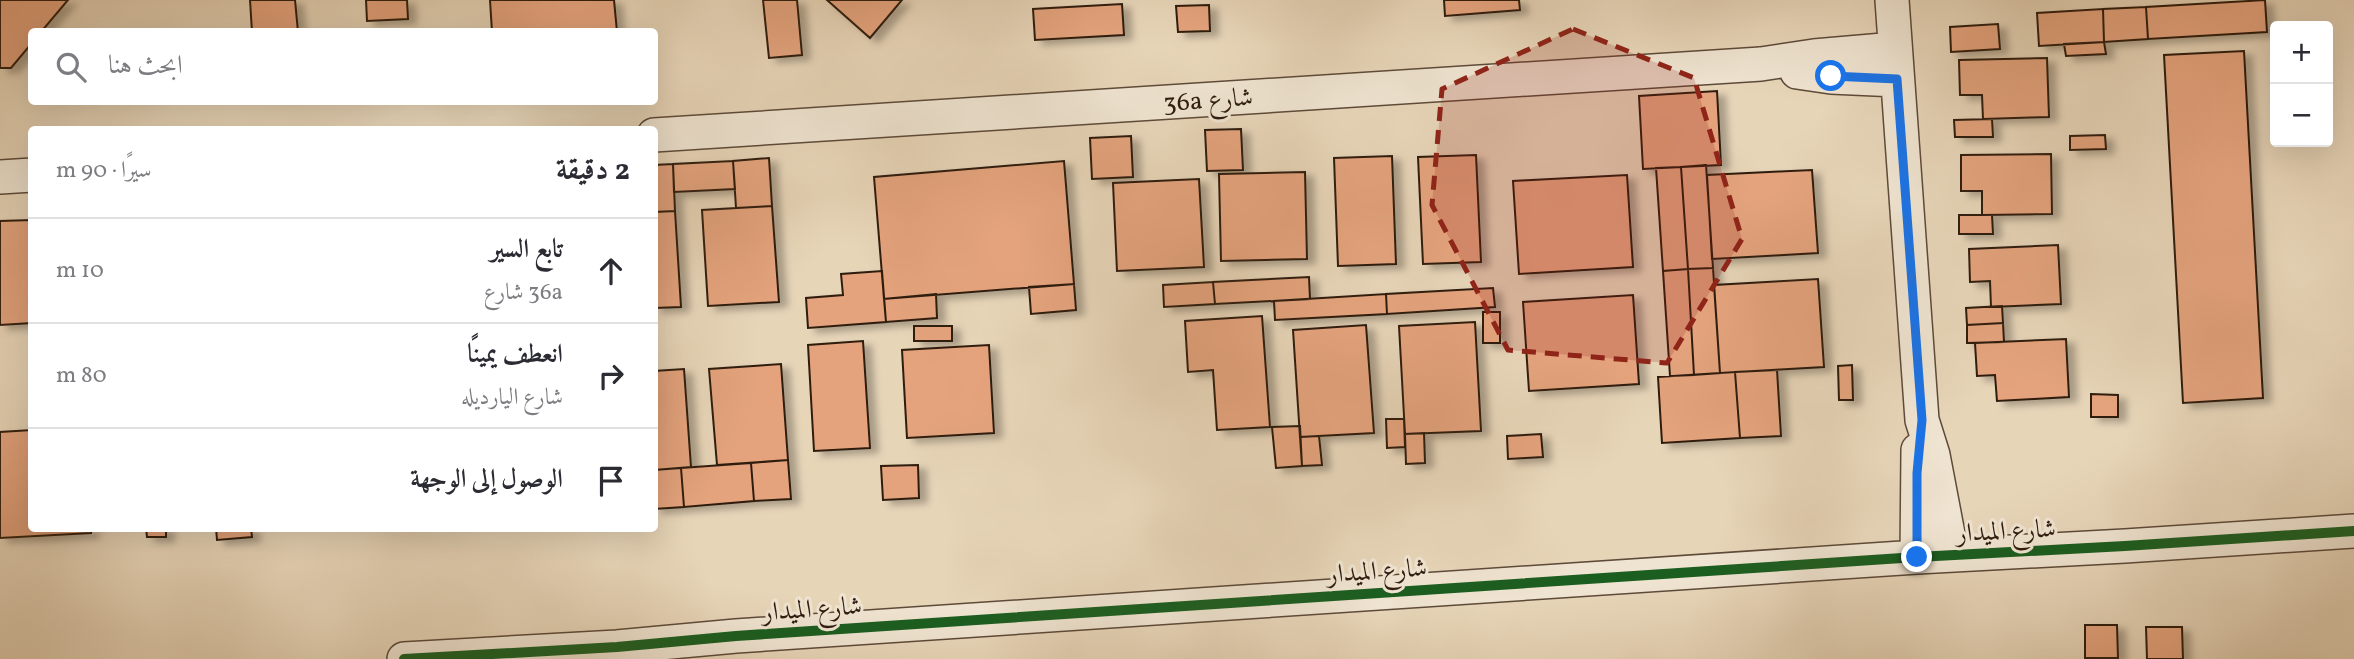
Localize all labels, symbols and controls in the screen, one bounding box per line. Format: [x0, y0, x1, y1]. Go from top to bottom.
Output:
map controls [2270, 21, 2333, 147]
button: + [2270, 21, 2333, 84]
search box [28, 28, 658, 105]
icon: search [52, 48, 90, 86]
text: ابحث هنا [108, 48, 183, 84]
route start [1815, 60, 1846, 91]
street label: 36a شارع [1162, 80, 1254, 124]
button: − [2270, 84, 2333, 147]
text: 2 دقيقة [556, 150, 630, 192]
text: سيرًا · 90 m [56, 155, 152, 187]
text: تابع السير [490, 232, 563, 268]
icon: ahead [592, 252, 630, 290]
text: 10 m [56, 255, 104, 287]
text: 36a شارع [484, 277, 563, 309]
text: انعطف يمينًا [467, 337, 563, 373]
icon: right [592, 357, 630, 395]
text: 80 m [56, 360, 106, 392]
text: شارع اليارديله [461, 382, 563, 414]
text: الوصول إلى الوجهة [410, 462, 563, 498]
icon: arrive [592, 462, 630, 500]
street label: شارع الميدار [1952, 511, 2057, 555]
route end [1901, 541, 1932, 572]
street label: شارع الميدار [1323, 551, 1428, 596]
street label: شارع الميدار [758, 589, 863, 634]

